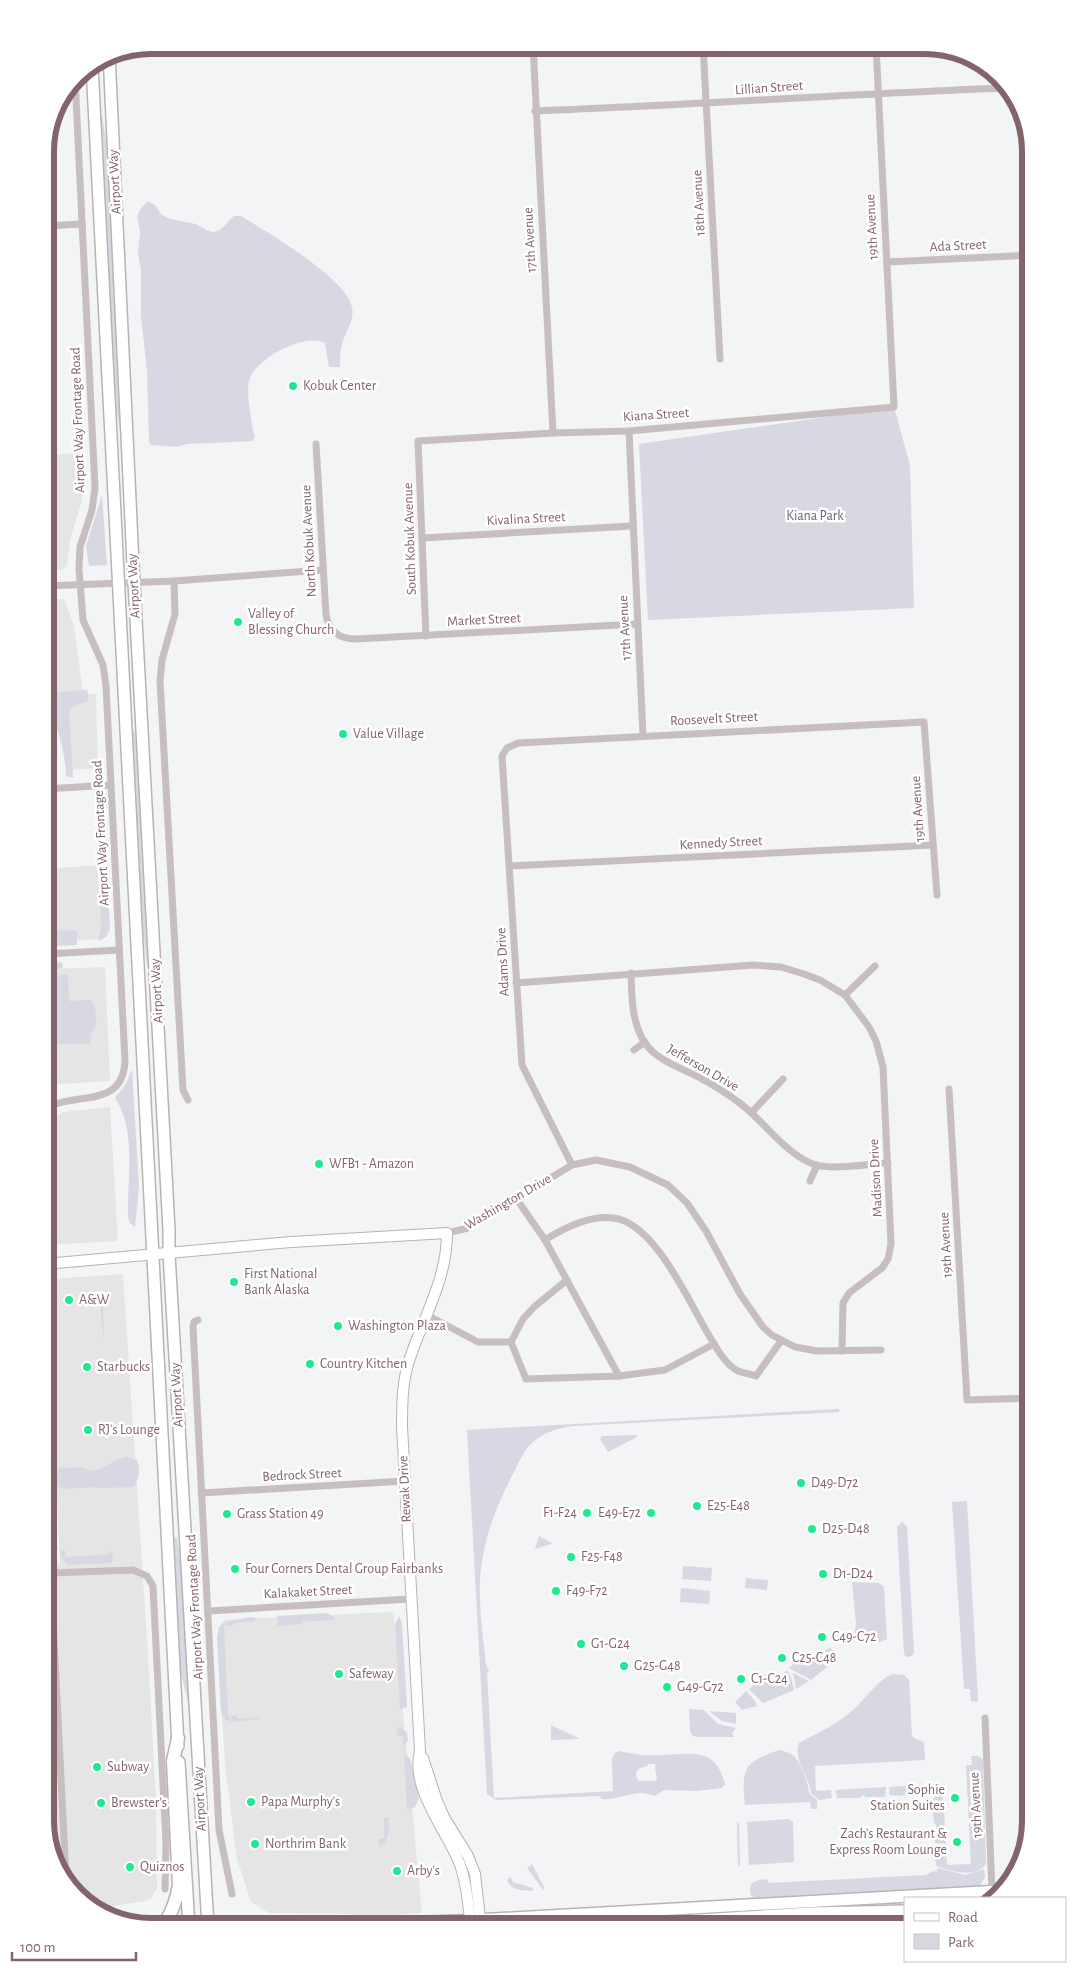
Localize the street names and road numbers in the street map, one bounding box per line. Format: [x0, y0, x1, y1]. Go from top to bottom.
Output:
street label: Lillian Street [734, 79, 804, 97]
street label: Airport Way [106, 149, 124, 215]
street label: 18th Avenue [690, 170, 708, 236]
street label: 19th Avenue [863, 194, 881, 260]
street label: 17th Avenue [521, 207, 539, 273]
street label: Ada Street [929, 237, 987, 254]
street label: Airport Way Frontage Road [68, 347, 88, 493]
street label: Kiana Street [622, 406, 690, 424]
street label: South Kobuk Avenue [401, 483, 419, 595]
street label: North Kobuk Avenue [299, 484, 319, 598]
street label: Kivalina Street [486, 510, 566, 528]
street label: Airport Way [125, 553, 143, 619]
street label: 17th Avenue [616, 595, 634, 661]
street label: Market Street [447, 611, 522, 629]
street label: Roosevelt Street [670, 710, 759, 728]
street label: Airport Way Frontage Road [90, 760, 112, 906]
street label: 19th Avenue [909, 775, 927, 843]
street label: Kennedy Street [679, 834, 763, 852]
street label: Adams Drive [494, 927, 512, 997]
street label: Airport Way [148, 958, 166, 1024]
street label: Jefferson Drive [665, 1042, 741, 1094]
street label: Madison Drive [867, 1138, 885, 1218]
street label: Washington Drive [462, 1171, 554, 1233]
street label: 19th Avenue [937, 1212, 955, 1278]
street label: Airport Way [168, 1362, 186, 1428]
street label: Rewak Drive [396, 1455, 414, 1523]
street label: Bedrock Street [262, 1466, 343, 1484]
street label: Airport Way Frontage Road [184, 1534, 206, 1680]
street label: Kalakaket Street [263, 1583, 353, 1601]
street label: Airport Way [191, 1766, 209, 1832]
street label: 19th Avenue [967, 1772, 985, 1838]

